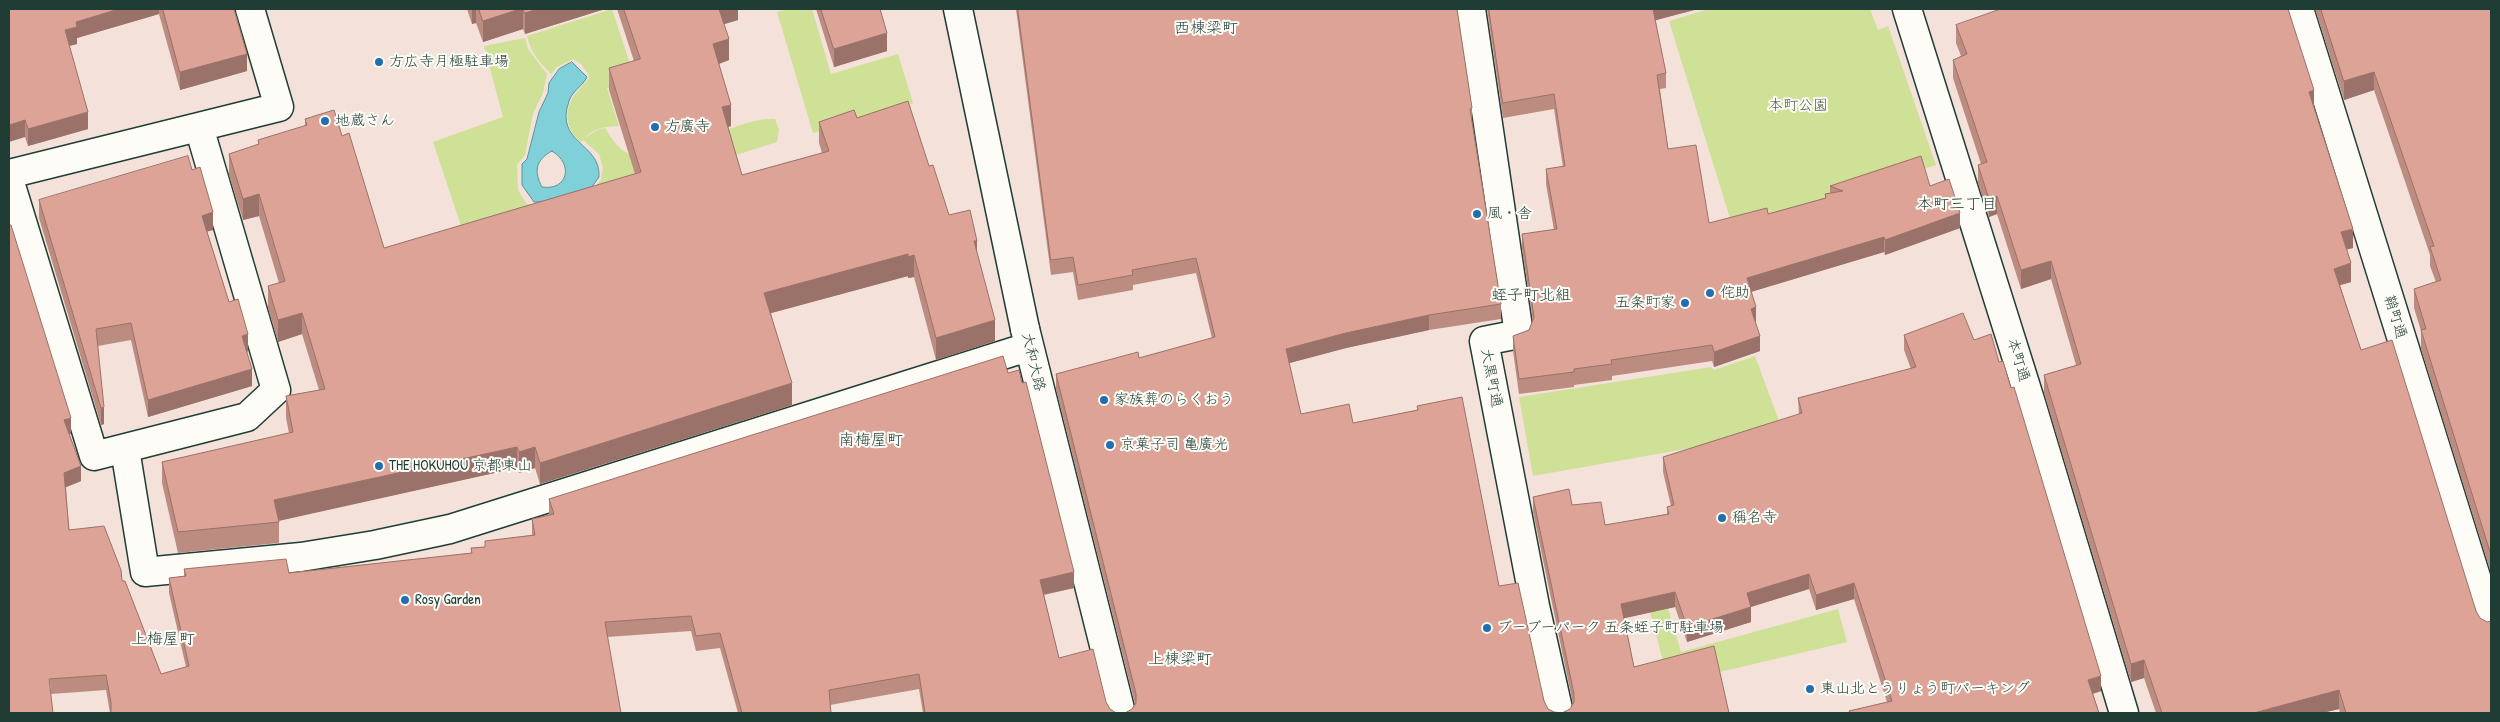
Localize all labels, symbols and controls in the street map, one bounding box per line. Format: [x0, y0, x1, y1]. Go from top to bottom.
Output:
district label: 西棟梁町 [1174, 19, 1238, 39]
place label: 方広寺月極駐車場 [389, 53, 509, 71]
marker: 方広寺月極駐車場 [373, 56, 385, 68]
park label: 本町公園 [1768, 97, 1828, 115]
place label: 地蔵さん [335, 112, 395, 130]
marker: 地蔵さん [319, 115, 331, 127]
place label: 方廣寺 [665, 118, 710, 136]
marker: 方廣寺 [649, 121, 661, 133]
district label: 本町三丁目 [1917, 195, 1997, 215]
place label: 風・舎 [1487, 205, 1532, 223]
marker: 風・舎 [1471, 208, 1483, 220]
place label: 侘助 [1720, 284, 1750, 302]
district label: 蛭子町北組 [1491, 286, 1571, 306]
marker: 侘助 [1704, 287, 1716, 299]
street label: 鞘町通 [2380, 293, 2410, 341]
place label: 五条町家 [1615, 294, 1675, 312]
marker: 五条町家 [1679, 297, 1691, 309]
street label: 大和大路 [1017, 331, 1049, 393]
street label: 本町通 [2003, 336, 2033, 384]
street label: 大黒町通 [1476, 347, 1506, 409]
place label: 家族葬のらくおう [1114, 391, 1234, 409]
marker: 家族葬のらくおう [1098, 394, 1110, 406]
district label: 南梅屋町 [839, 431, 903, 451]
place label: 京菓子司 亀廣光 [1120, 436, 1228, 454]
marker: 京菓子司 亀廣光 [1104, 439, 1116, 451]
place label: THE HOKUHOU 京都東山 [389, 457, 532, 475]
marker: THE HOKUHOU 京都東山 [373, 460, 385, 472]
place label: 稱名寺 [1732, 509, 1777, 527]
marker: 稱名寺 [1716, 512, 1728, 524]
place label: Rosy Garden [415, 591, 481, 609]
marker: Rosy Garden [399, 594, 411, 606]
place label: ブーブーパーク 五条蛭子町駐車場 [1497, 619, 1724, 637]
marker: ブーブーパーク 五条蛭子町駐車場 [1481, 622, 1493, 634]
district label: 上梅屋町 [131, 630, 195, 650]
district label: 上棟梁町 [1148, 650, 1212, 670]
place label: 東山北とうりょう町パーキング [1820, 680, 2030, 698]
marker: 東山北とうりょう町パーキング [1804, 683, 1816, 695]

